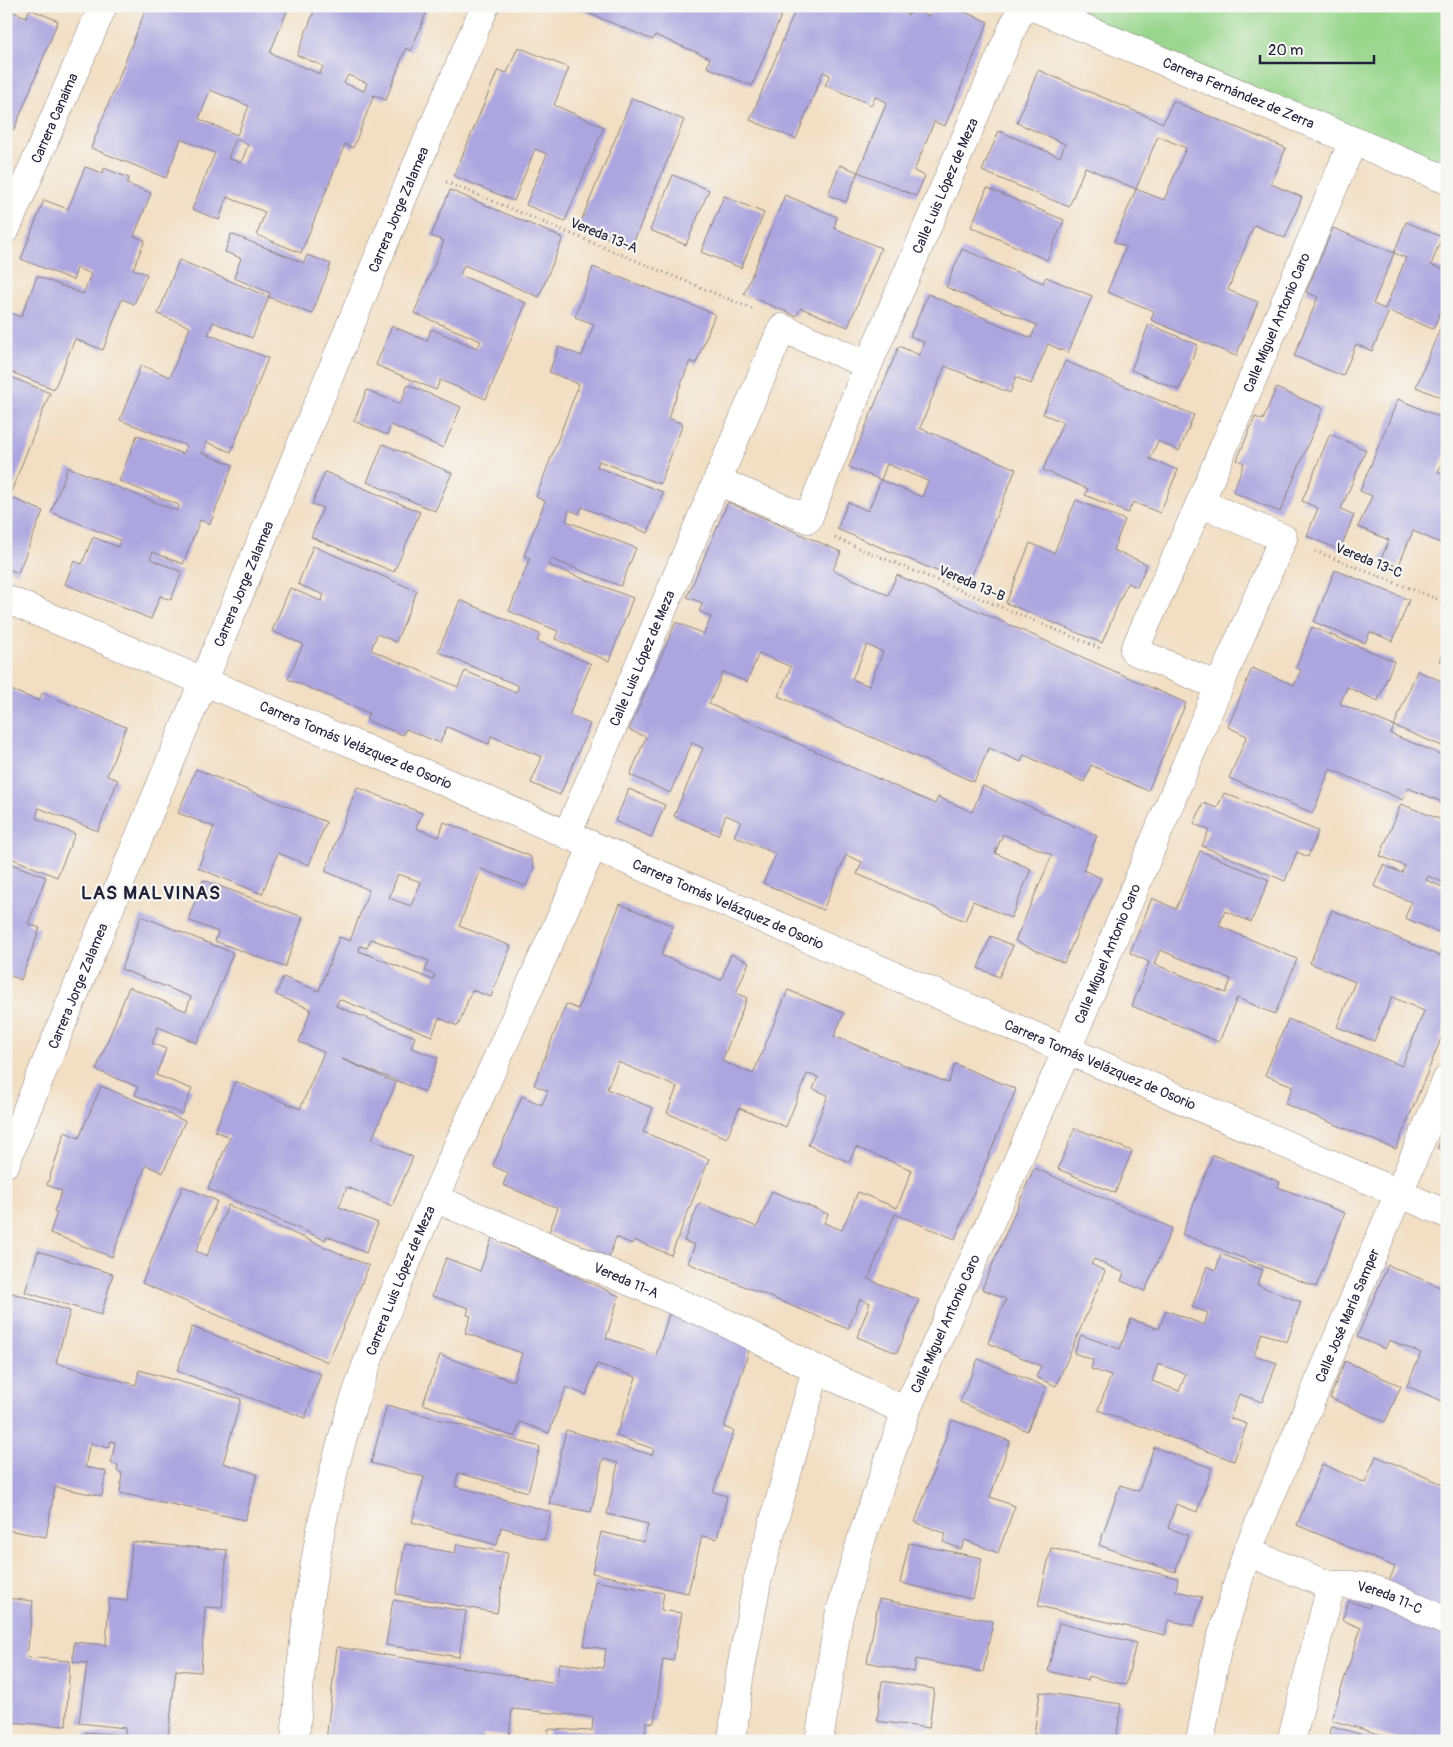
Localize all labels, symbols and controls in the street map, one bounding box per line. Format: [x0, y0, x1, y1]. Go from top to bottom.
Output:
scale bar [1260, 32, 1374, 64]
text: 20 m [1268, 41, 1303, 60]
street label: Carrera Fernández de Zerra [1160, 54, 1317, 133]
street label: Carrera Canaima [28, 71, 82, 166]
street label: Calle Luis López de Meza [909, 116, 982, 256]
street label: Carrera Jorge Zalamea [365, 144, 433, 275]
street label: Vereda 13-A [567, 214, 640, 257]
street label: Calle Miguel Antonio Caro [1240, 250, 1314, 395]
street label: Carrera Jorge Zalamea [211, 519, 278, 649]
street label: Vereda 13-C [1333, 539, 1405, 582]
street label: Vereda 13-B [936, 562, 1008, 605]
street label: Calle Luis López de Meza [606, 588, 679, 729]
street label: Carrera Tomás Velázquez de Osorio [257, 698, 455, 793]
street label: Carrera Tomás Velázquez de Osorio [630, 856, 827, 953]
district label: LAS MALVINAS [81, 881, 221, 905]
street label: Calle Miguel Antonio Caro [1071, 881, 1145, 1026]
street label: Carrera Jorge Zalamea [45, 921, 112, 1052]
street label: Carrera Tomás Velázquez de Osorio [1002, 1016, 1199, 1114]
street label: Carrera Luis López de Meza [363, 1203, 439, 1358]
street label: Calle José María Samper [1312, 1246, 1383, 1385]
street label: Calle Miguel Antonio Caro [907, 1251, 984, 1396]
street label: Vereda 11-A [591, 1259, 661, 1302]
street label: Vereda 11-C [1355, 1578, 1426, 1618]

